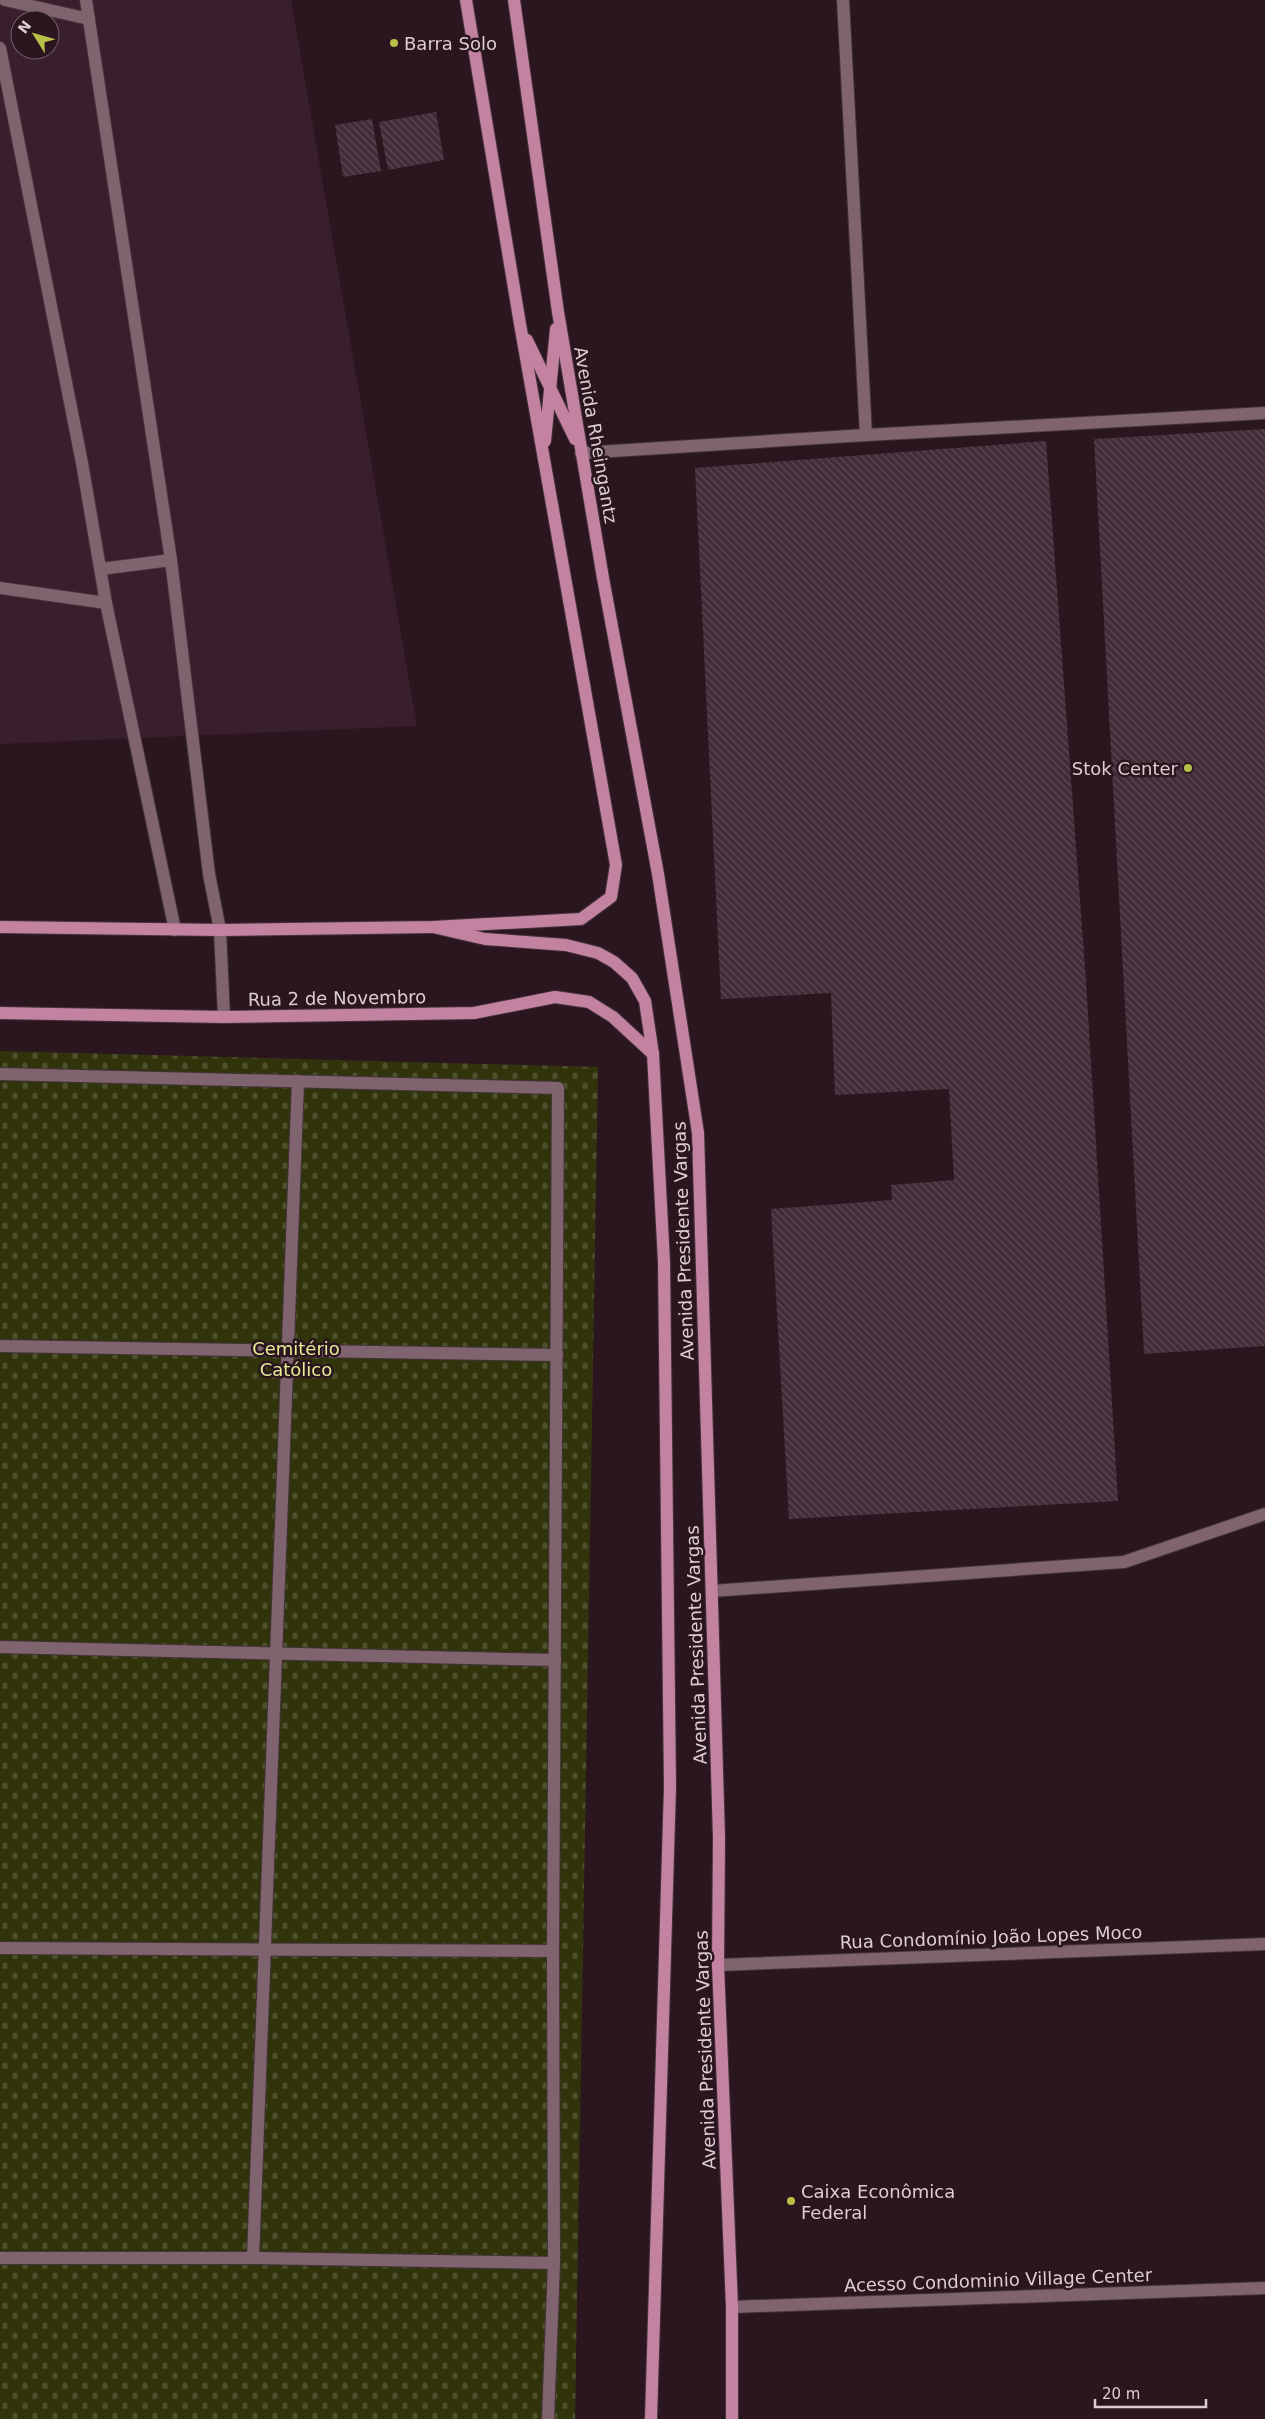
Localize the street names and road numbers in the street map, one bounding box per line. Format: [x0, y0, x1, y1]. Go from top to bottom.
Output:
street label: Avenida Rheingantz [570, 345, 622, 525]
street label: Rua 2 de Novembro [248, 986, 426, 1010]
street label: Avenida Presidente Vargas [668, 1121, 698, 1361]
street label: Avenida Presidente Vargas [681, 1525, 711, 1765]
street label: Rua Condomínio João Lopes Moco [839, 1921, 1143, 1953]
street label: Avenida Presidente Vargas [690, 1930, 720, 2170]
street label: Acesso Condominio Village Center [844, 2264, 1153, 2296]

